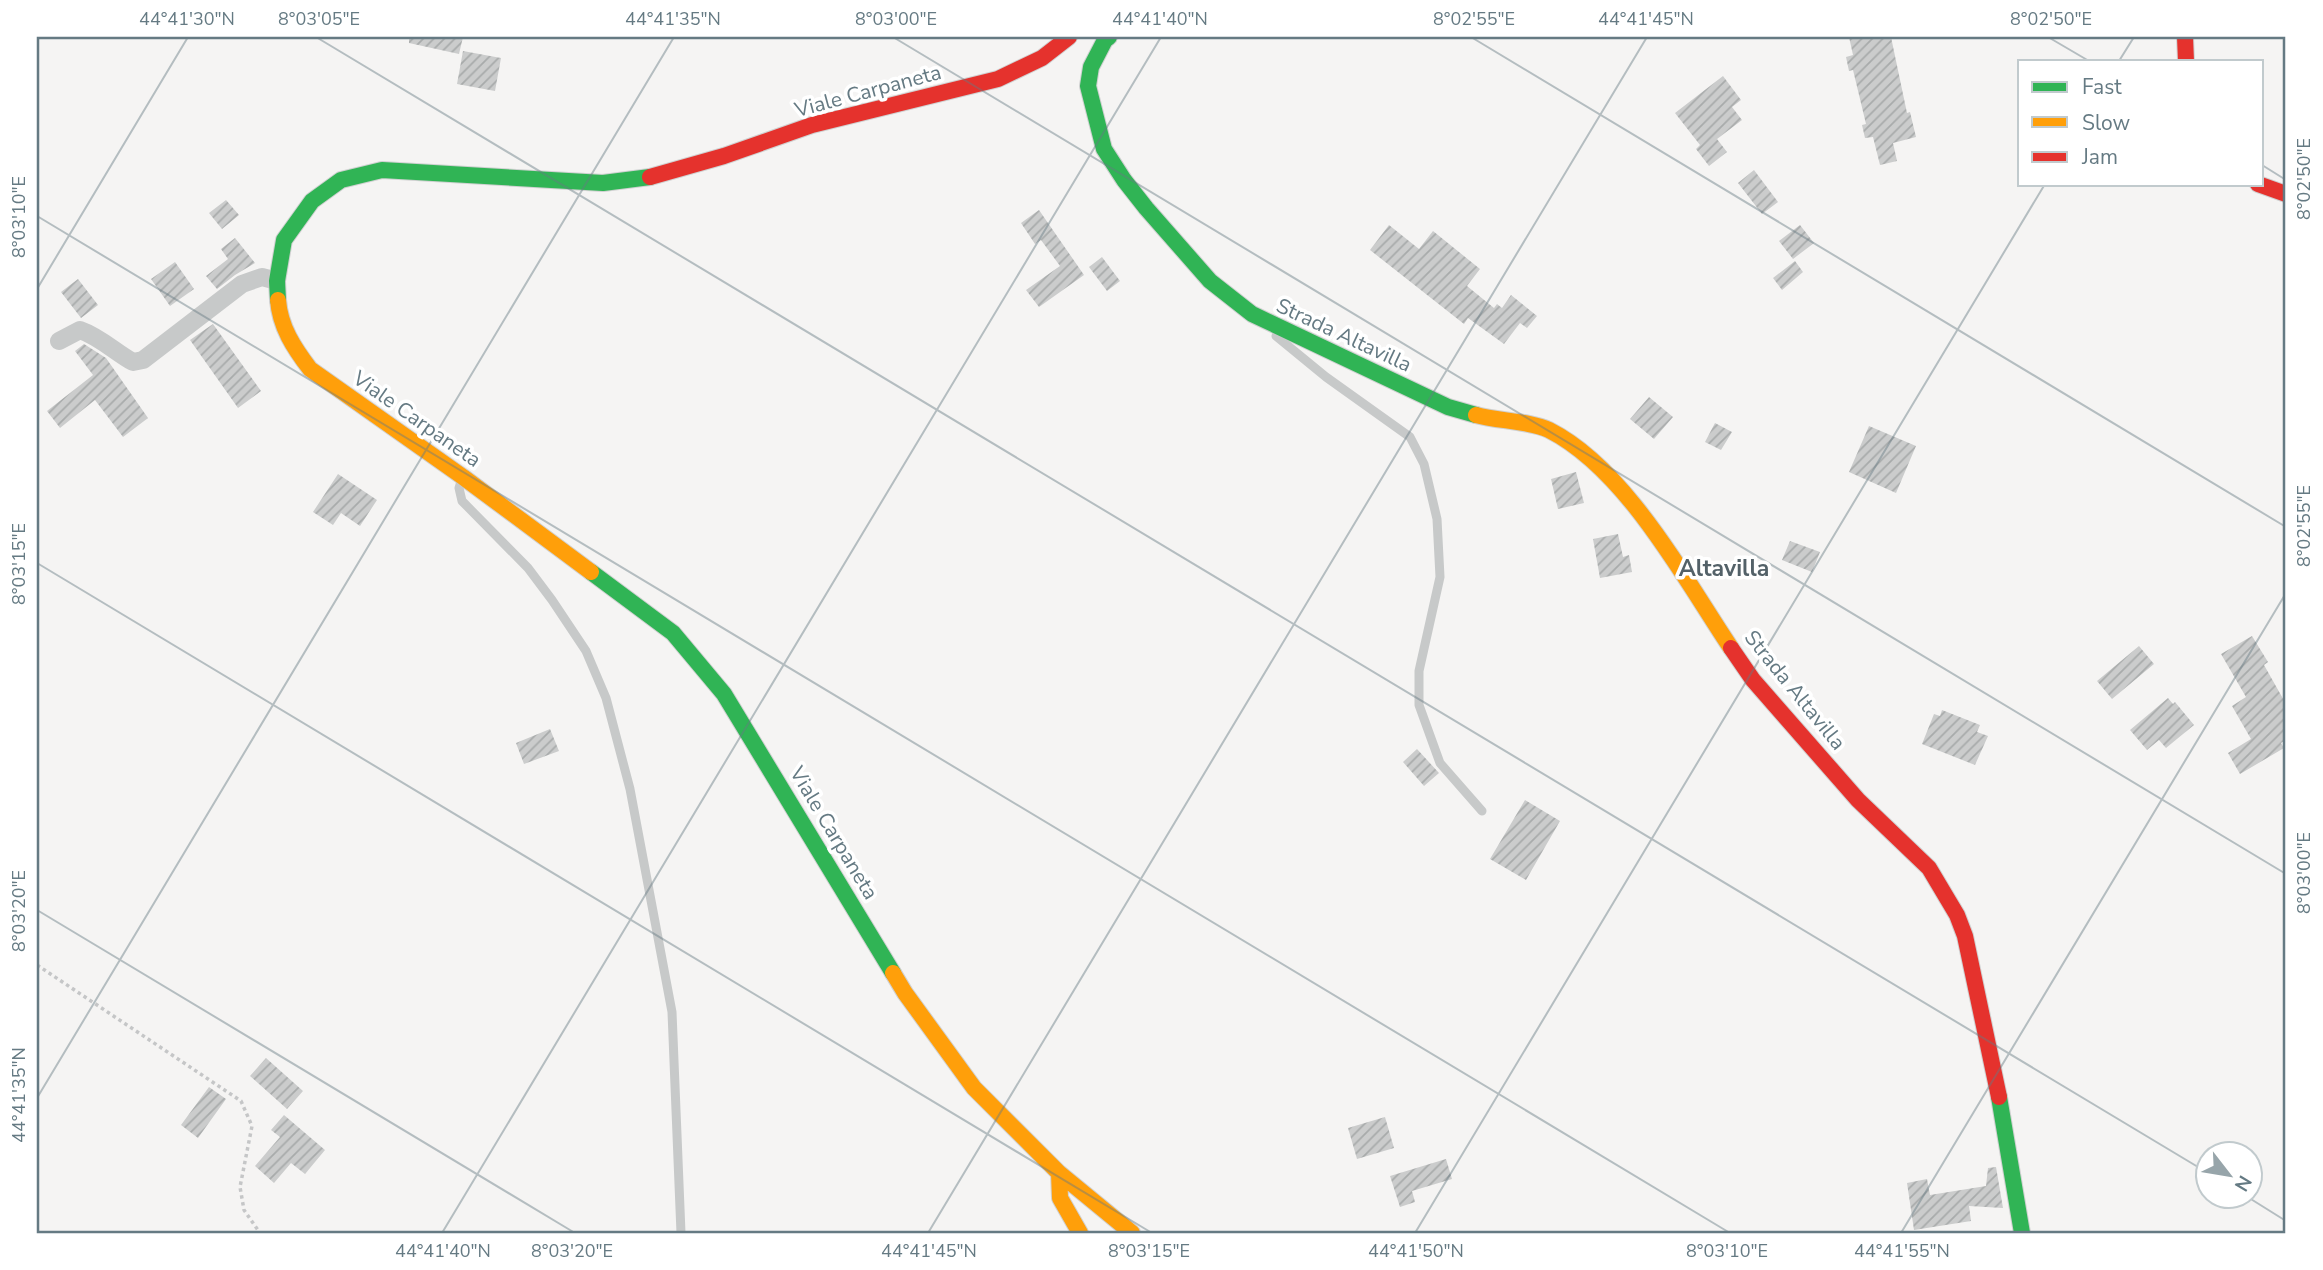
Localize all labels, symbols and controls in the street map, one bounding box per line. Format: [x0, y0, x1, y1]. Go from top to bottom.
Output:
text: 44°41'30"N [139, 7, 235, 31]
text: 8°03'05"E [278, 7, 360, 31]
text: 44°41'35"N [625, 7, 721, 31]
text: 8°03'00"E [855, 7, 937, 31]
text: 44°41'40"N [1112, 7, 1208, 31]
text: 8°02'55"E [1433, 7, 1515, 31]
text: 44°41'45"N [1598, 7, 1694, 31]
text: 8°02'50"E [2010, 7, 2092, 31]
street label: Viale Carpaneta [791, 58, 944, 124]
legend [2018, 60, 2264, 186]
text: Fast [2082, 73, 2122, 101]
text: Slow [2082, 109, 2131, 137]
text: 8°02'50"E [2292, 138, 2316, 220]
text: Jam [2081, 143, 2118, 171]
text: 8°03'10"E [7, 176, 31, 258]
street label: Strada Altavilla [1272, 291, 1416, 379]
street label: Viale Carpaneta [346, 364, 487, 474]
text: 8°02'55"E [2292, 485, 2316, 567]
text: 8°03'15"E [7, 523, 31, 605]
district label: Altavilla [1679, 553, 1769, 584]
street label: Strada Altavilla [1738, 624, 1852, 756]
street label: Viale Carpaneta [783, 760, 885, 905]
text: 8°03'00"E [2292, 832, 2316, 914]
text: 8°03'20"E [7, 870, 31, 952]
text: 44°41'35"N [7, 1047, 31, 1143]
north arrow [2194, 1140, 2264, 1210]
text: N [2228, 1170, 2258, 1196]
text: 44°41'40"N [395, 1239, 491, 1263]
text: 8°03'20"E [531, 1239, 613, 1263]
text: 44°41'45"N [881, 1239, 977, 1263]
text: 8°03'15"E [1108, 1239, 1190, 1263]
text: 44°41'50"N [1368, 1239, 1464, 1263]
text: 8°03'10"E [1686, 1239, 1768, 1263]
text: 44°41'55"N [1854, 1239, 1950, 1263]

